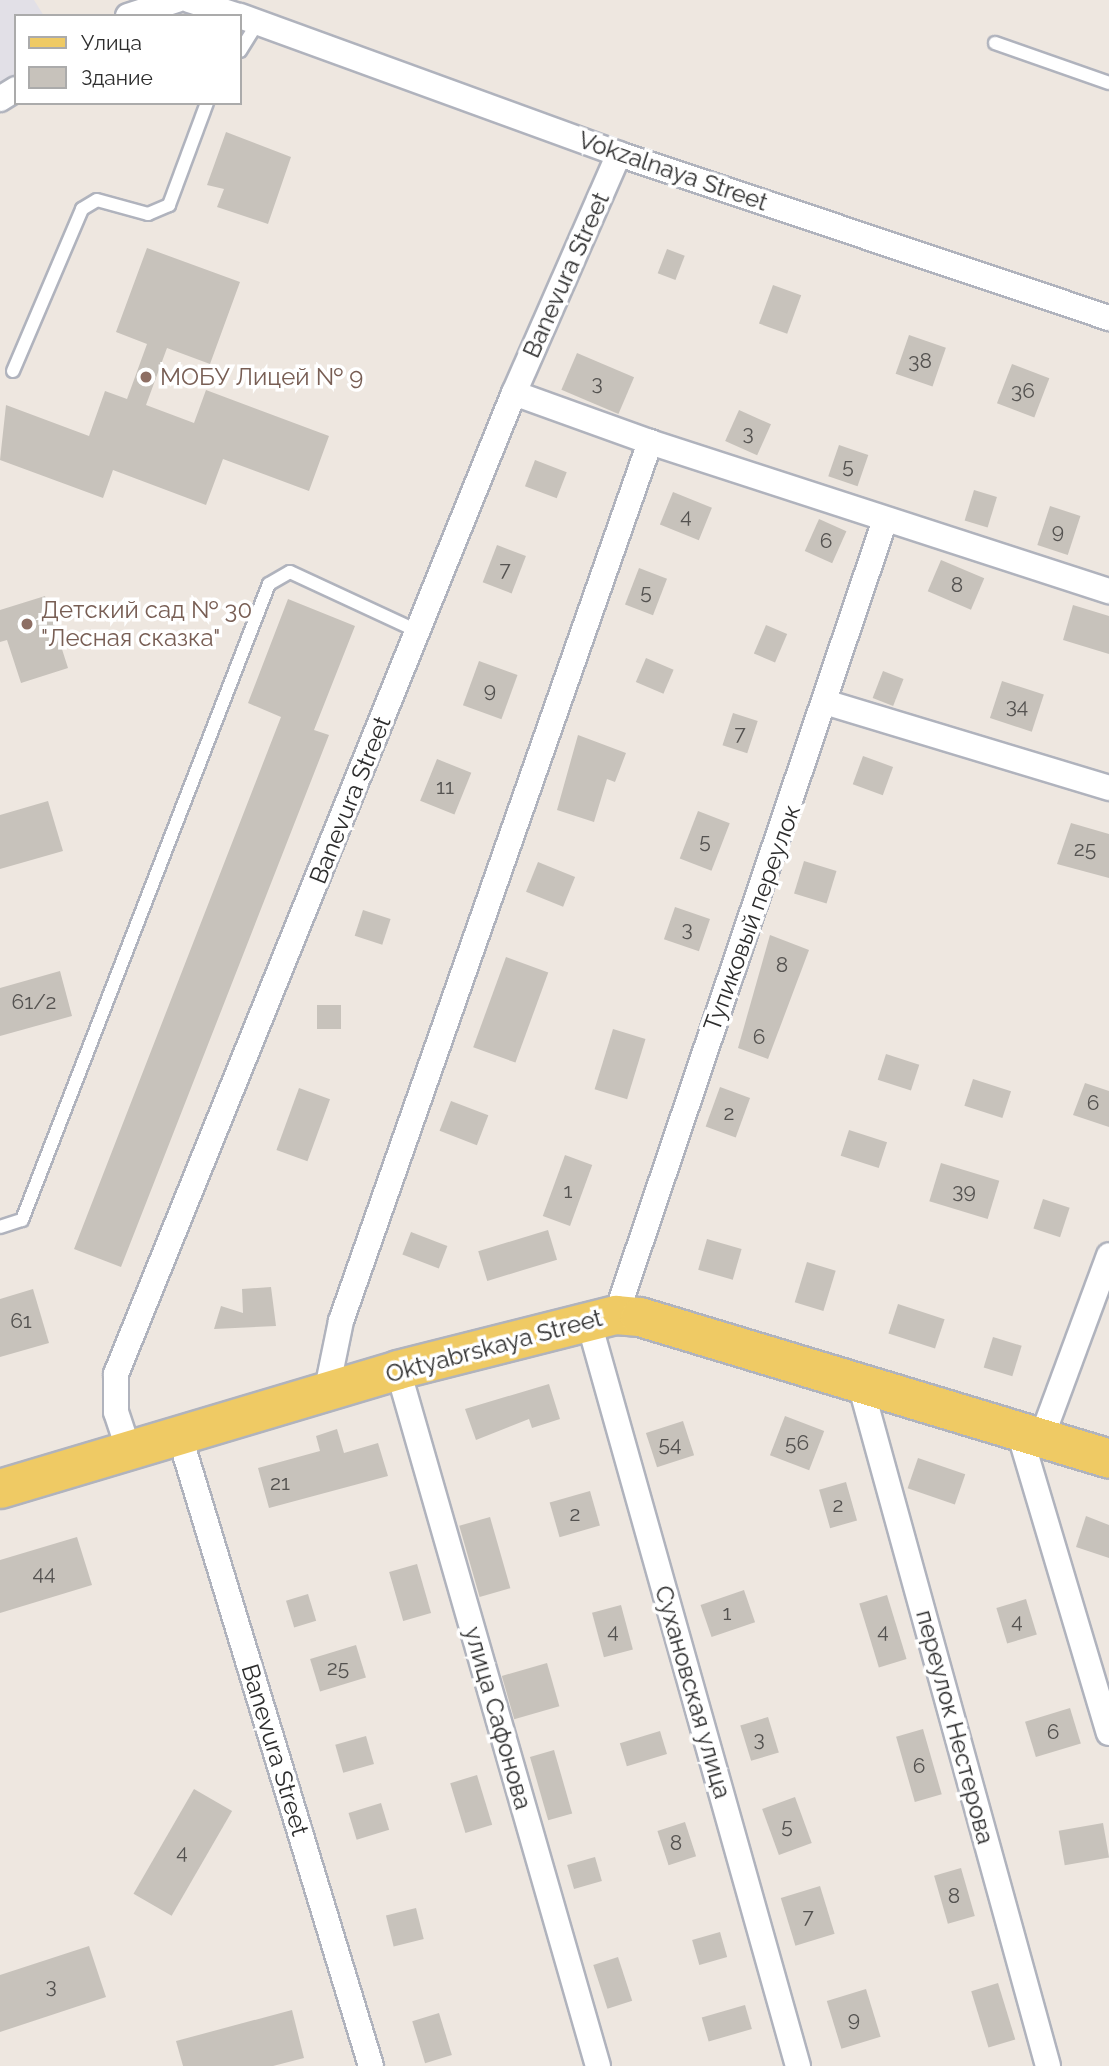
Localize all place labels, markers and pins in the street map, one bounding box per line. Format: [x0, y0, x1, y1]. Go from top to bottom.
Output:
place label: МОБУ Лицей № 9 [160, 363, 363, 391]
marker: МОБУ Лицей № 9 [138, 369, 154, 385]
place label: Детский сад № 30 "Лесная сказка" [41, 596, 252, 652]
marker: Детский сад № 30 "Лесная сказка" [19, 616, 35, 632]

